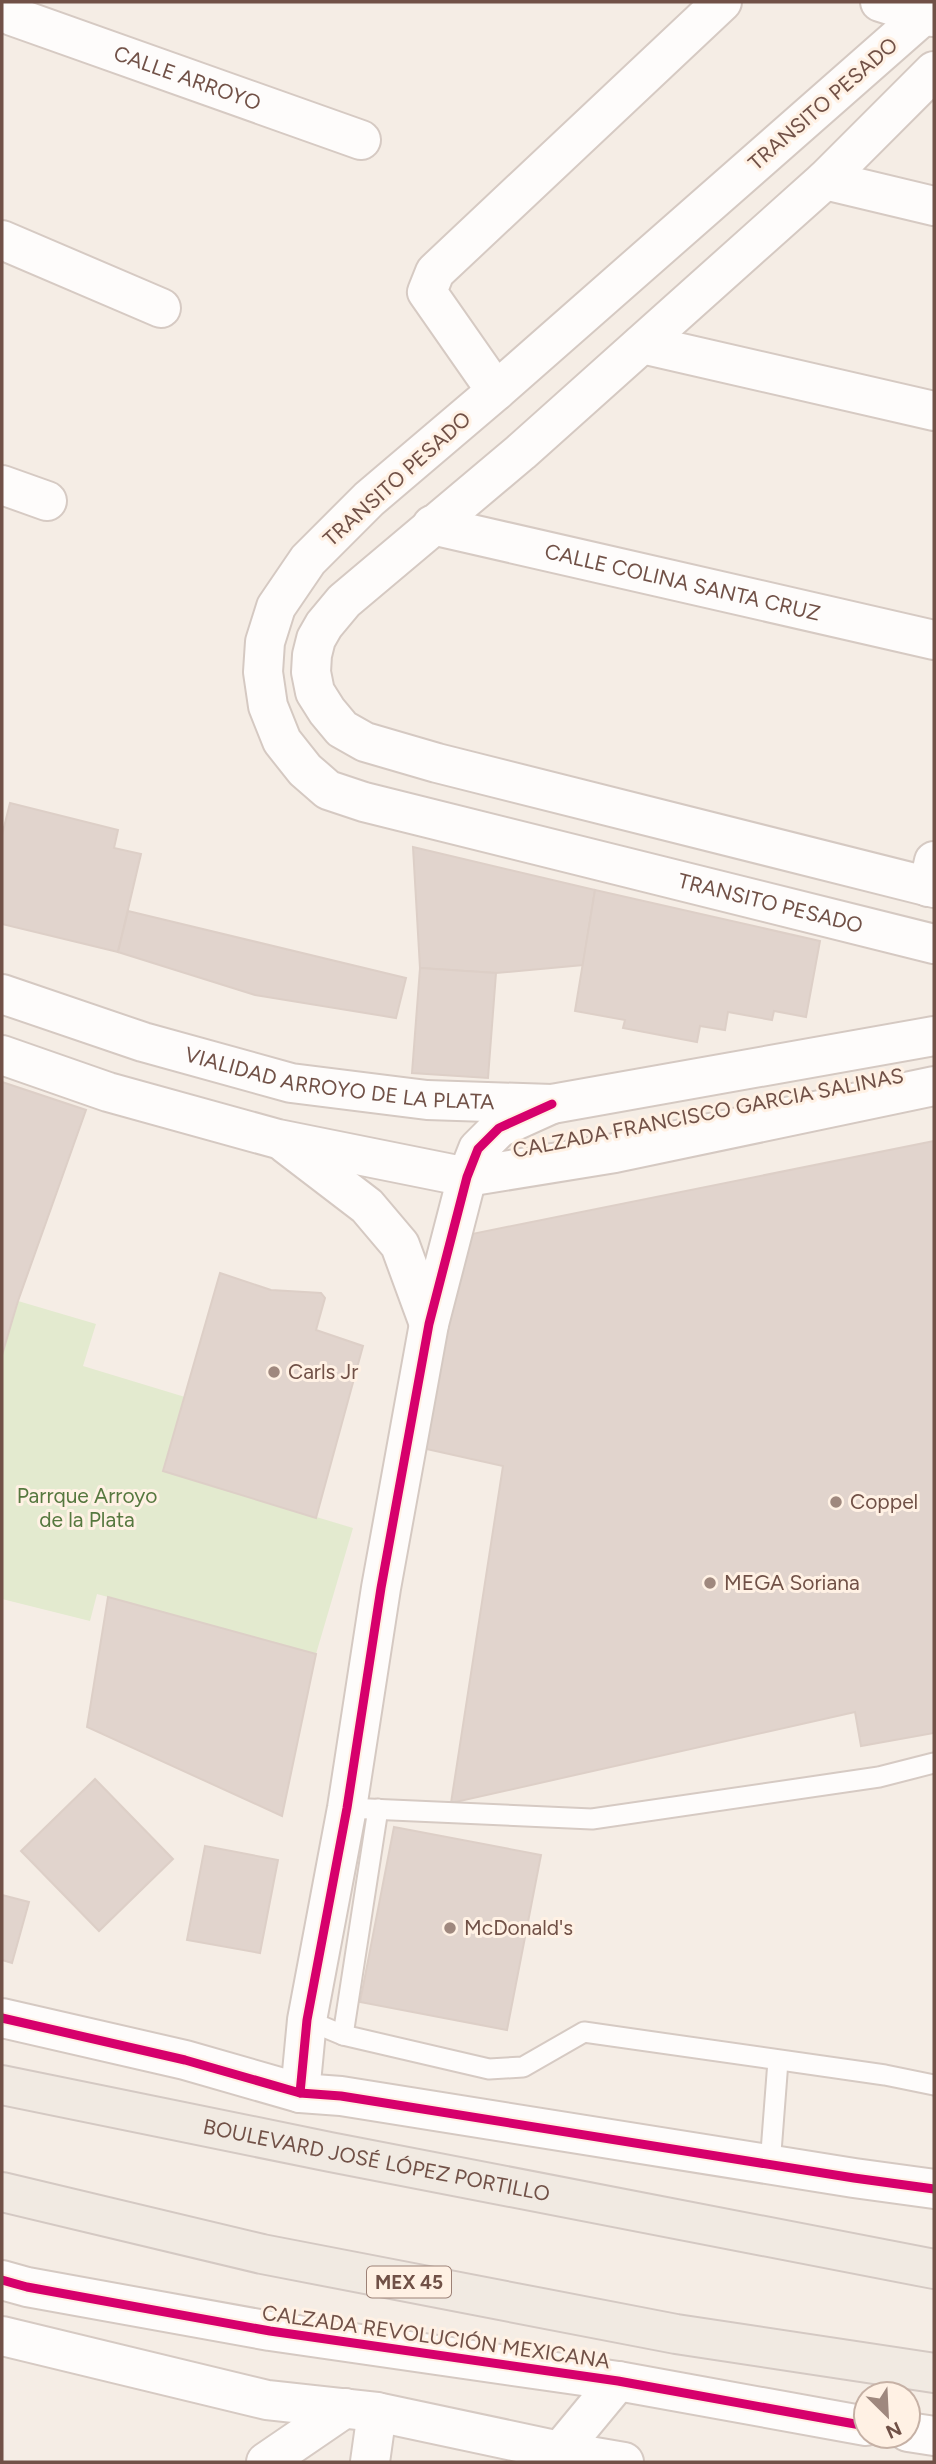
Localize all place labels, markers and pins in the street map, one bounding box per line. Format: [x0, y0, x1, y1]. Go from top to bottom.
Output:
place label: Carls Jr [288, 1359, 358, 1384]
marker: Carls Jr [266, 1364, 282, 1380]
place label: Coppel [850, 1489, 918, 1514]
marker: Coppel [828, 1494, 844, 1510]
place label: MEGA Soriana [724, 1570, 860, 1595]
marker: MEGA Soriana [702, 1575, 718, 1591]
place label: McDonald's [464, 1915, 573, 1940]
marker: McDonald's [442, 1920, 458, 1936]

